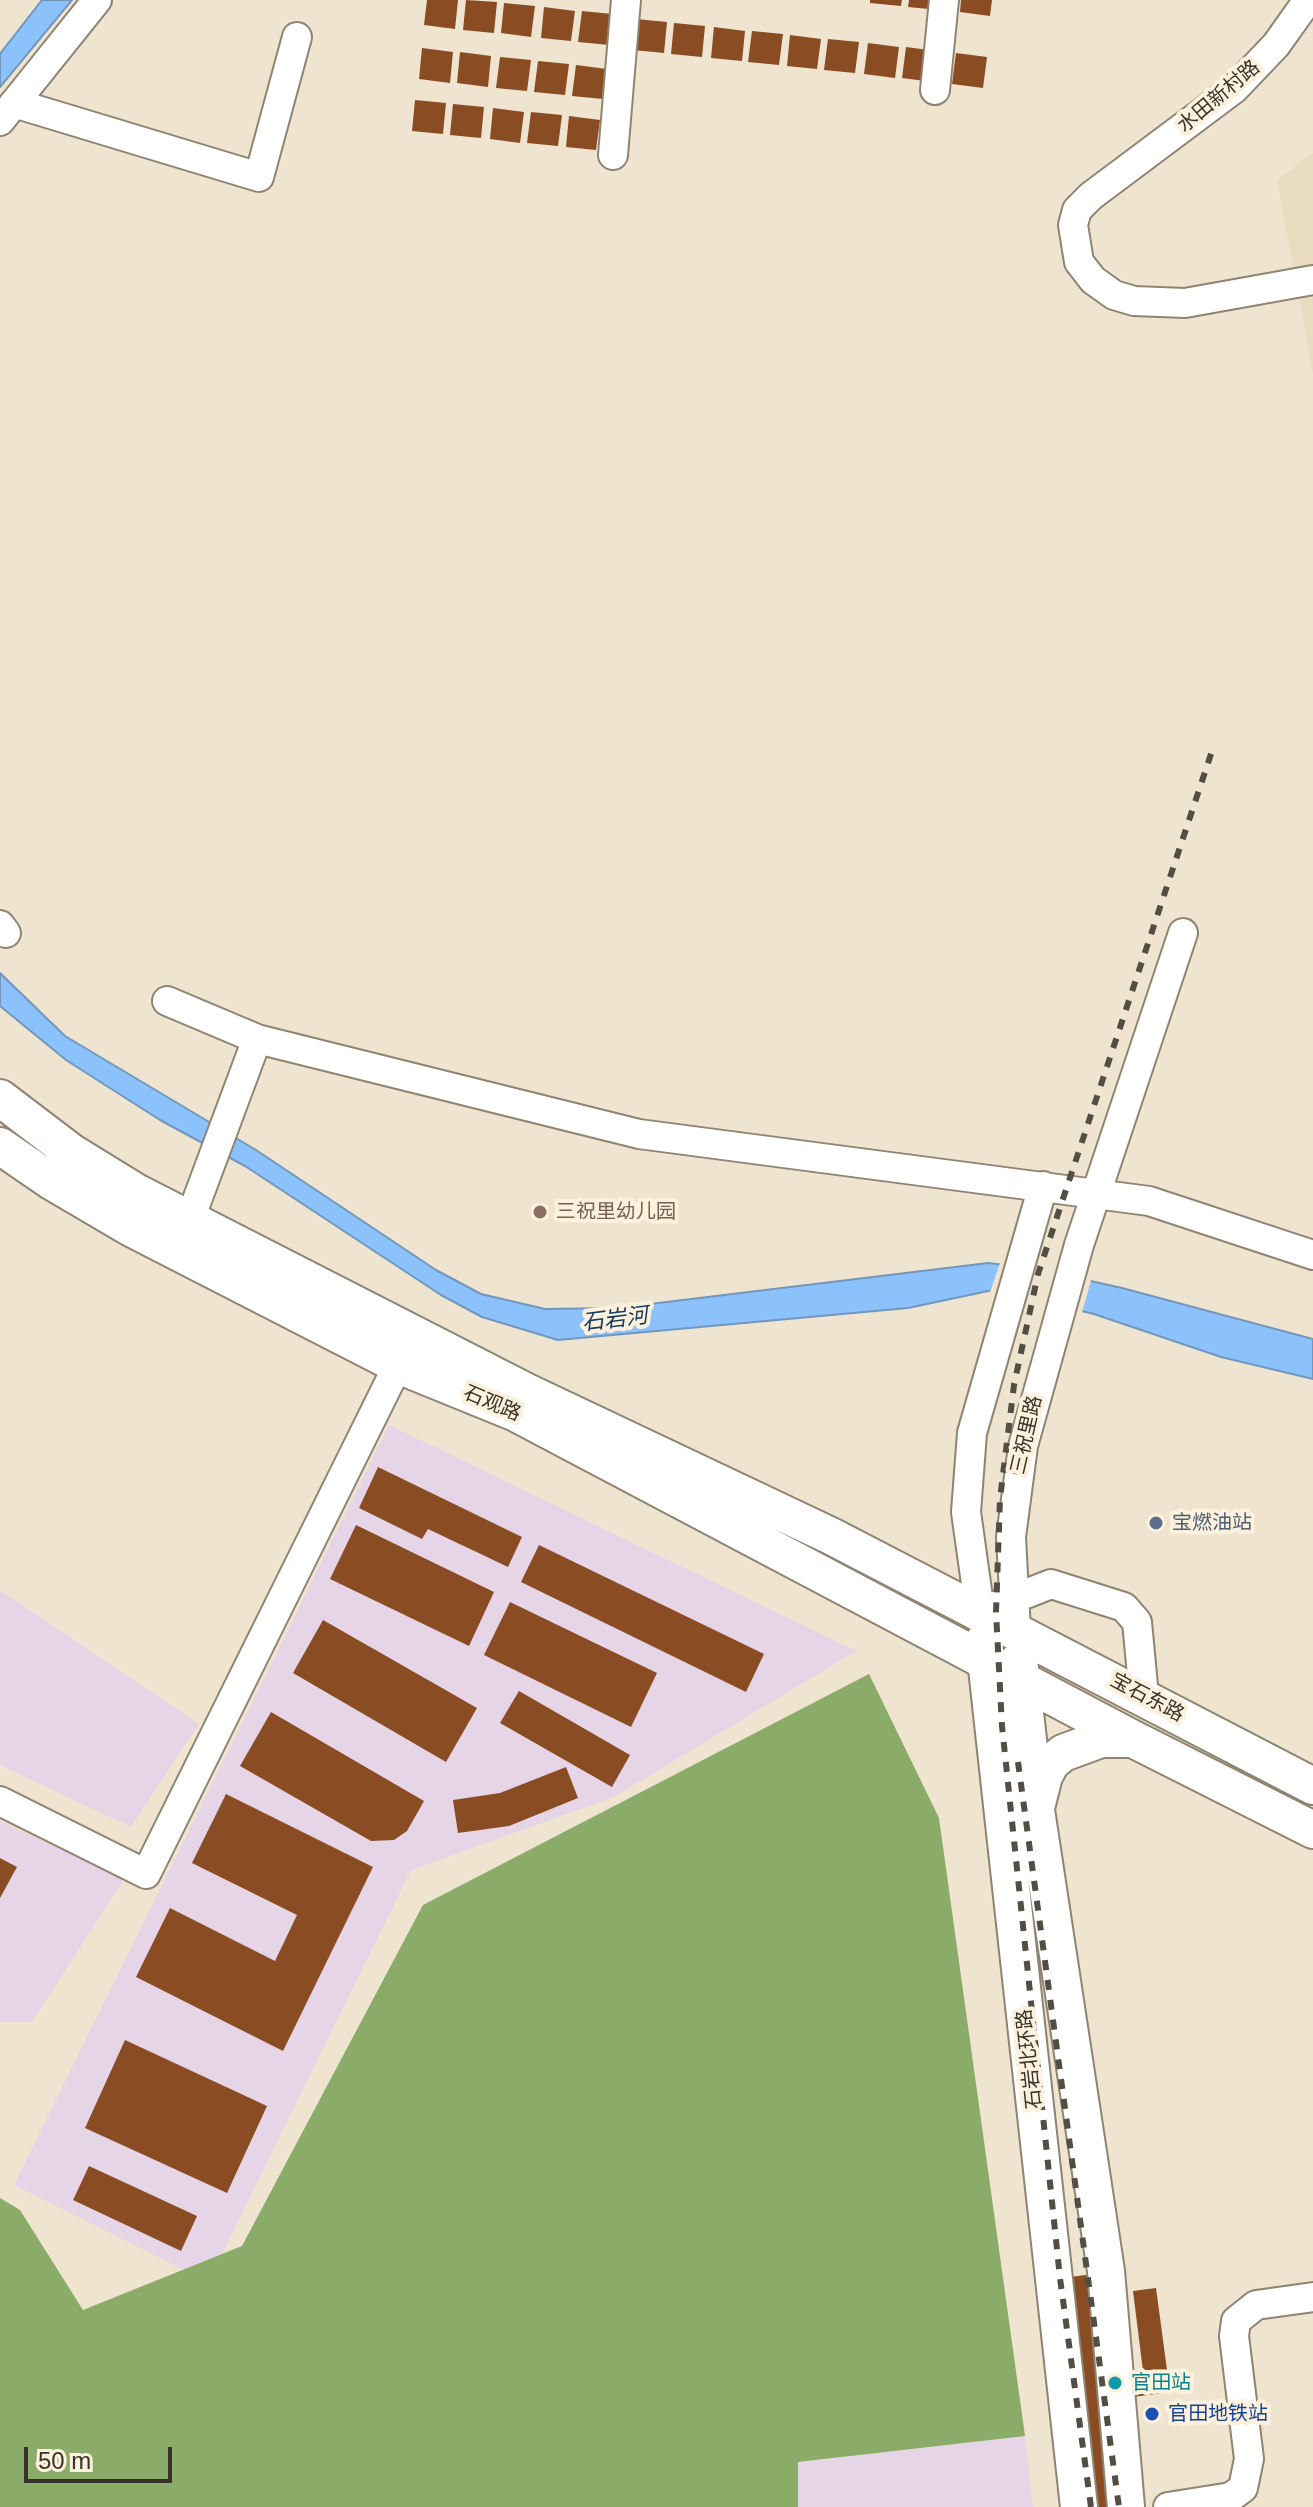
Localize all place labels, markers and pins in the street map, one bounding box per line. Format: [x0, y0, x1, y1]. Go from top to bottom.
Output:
place label: 三祝里幼儿园 [556, 1200, 676, 1224]
marker: 三祝里幼儿园 [531, 1203, 549, 1221]
place label: 宝燃油站 [1172, 1511, 1252, 1535]
marker: 宝燃油站 [1147, 1514, 1165, 1532]
place label: 官田站 [1131, 2371, 1191, 2395]
marker: 官田站 [1106, 2374, 1124, 2392]
place label: 官田地铁站 [1168, 2402, 1268, 2426]
marker: 官田地铁站 [1143, 2405, 1161, 2423]

